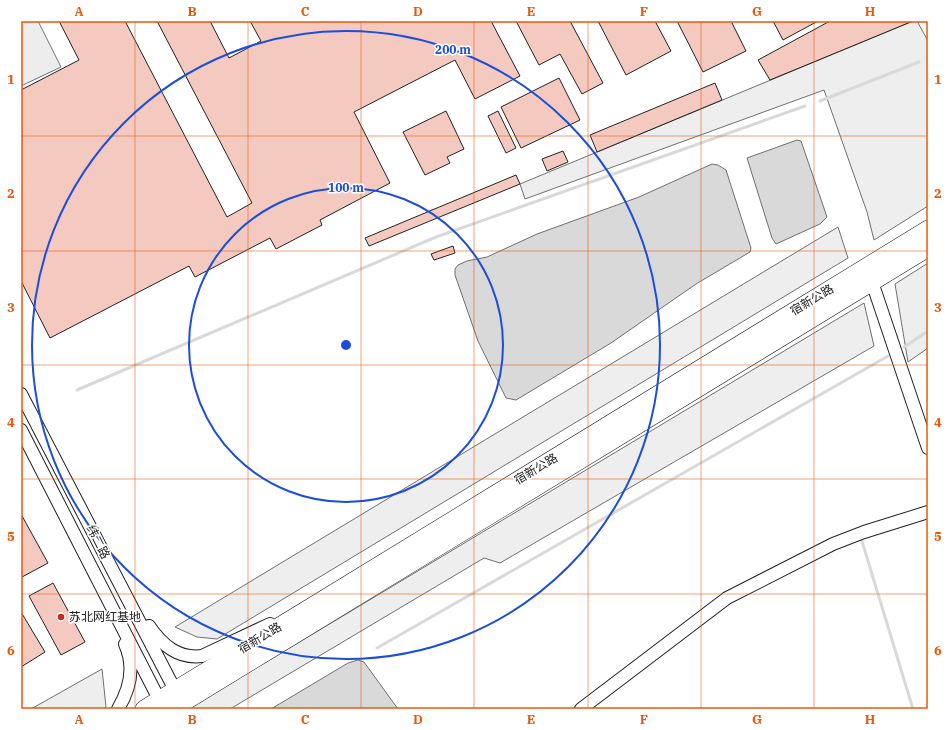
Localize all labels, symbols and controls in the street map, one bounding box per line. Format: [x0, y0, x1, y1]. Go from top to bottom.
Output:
text: A [74, 3, 84, 20]
text: B [187, 3, 197, 20]
text: C [301, 3, 310, 20]
text: D [413, 3, 423, 20]
text: E [527, 3, 535, 20]
text: F [640, 3, 648, 20]
text: G [752, 3, 762, 20]
text: H [865, 3, 876, 20]
text: 200 m [435, 42, 471, 57]
text: 1 [7, 71, 15, 88]
text: 1 [934, 71, 942, 88]
text: 100 m [328, 180, 364, 195]
text: 2 [7, 185, 15, 202]
text: 2 [934, 185, 942, 202]
street label: 宿新公路 [787, 281, 836, 318]
text: 3 [7, 299, 15, 316]
text: 3 [934, 299, 942, 316]
centre of rings [339, 338, 353, 352]
text: 4 [7, 414, 15, 431]
text: 4 [934, 414, 942, 431]
street label: 宿新公路 [511, 450, 560, 487]
street label: 纬二路 [84, 522, 113, 561]
text: 5 [7, 528, 15, 545]
text: 5 [934, 528, 942, 545]
place label: 苏北网红基地 [69, 609, 141, 624]
marker: 苏北网红基地 [56, 612, 66, 622]
street label: 宿新公路 [235, 619, 284, 656]
text: 6 [7, 642, 15, 659]
text: 6 [934, 642, 942, 659]
text: A [74, 711, 84, 728]
text: B [187, 711, 197, 728]
text: C [301, 711, 310, 728]
text: D [413, 711, 423, 728]
text: E [527, 711, 535, 728]
text: F [640, 711, 648, 728]
text: G [752, 711, 762, 728]
text: H [865, 711, 876, 728]

